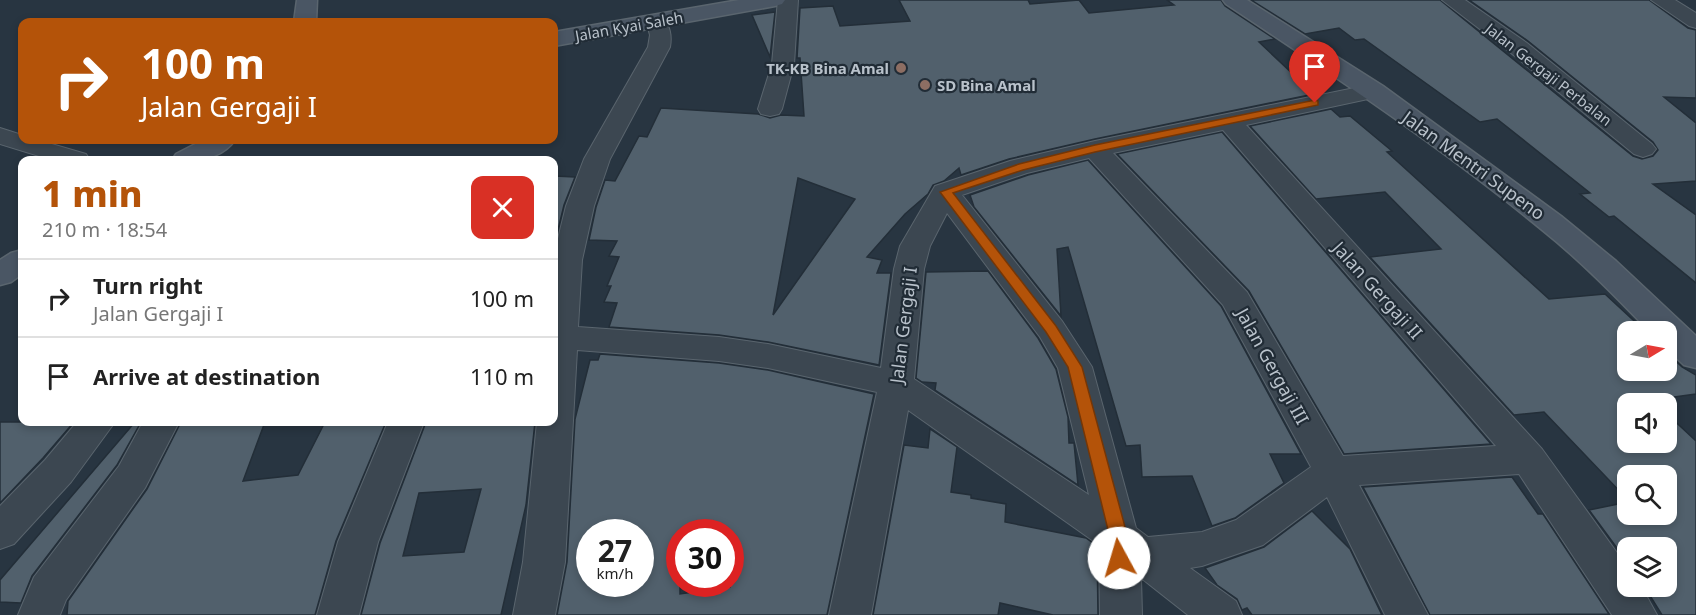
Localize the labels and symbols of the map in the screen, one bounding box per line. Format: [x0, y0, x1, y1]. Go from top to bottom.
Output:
street label: Jalan Kyai Saleh [571, 7, 685, 46]
street label: Jalan Gergaji Perbalan [1480, 17, 1616, 130]
pin [1289, 41, 1340, 103]
place label: TK-KB Bina Amal [766, 58, 889, 78]
marker: TK-KB Bina Amal [894, 61, 908, 75]
place label: SD Bina Amal [937, 75, 1036, 95]
marker: SD Bina Amal [918, 78, 932, 92]
street label: Jalan Mentri Supeno [1396, 104, 1550, 225]
street label: Jalan Gergaji II [1326, 235, 1428, 344]
street label: Jalan Gergaji I [884, 265, 922, 387]
street label: Jalan Gergaji III [1230, 302, 1315, 428]
north arrow [1617, 321, 1677, 381]
speed limit sign: 30 [666, 519, 744, 597]
position arrow [1087, 526, 1151, 590]

